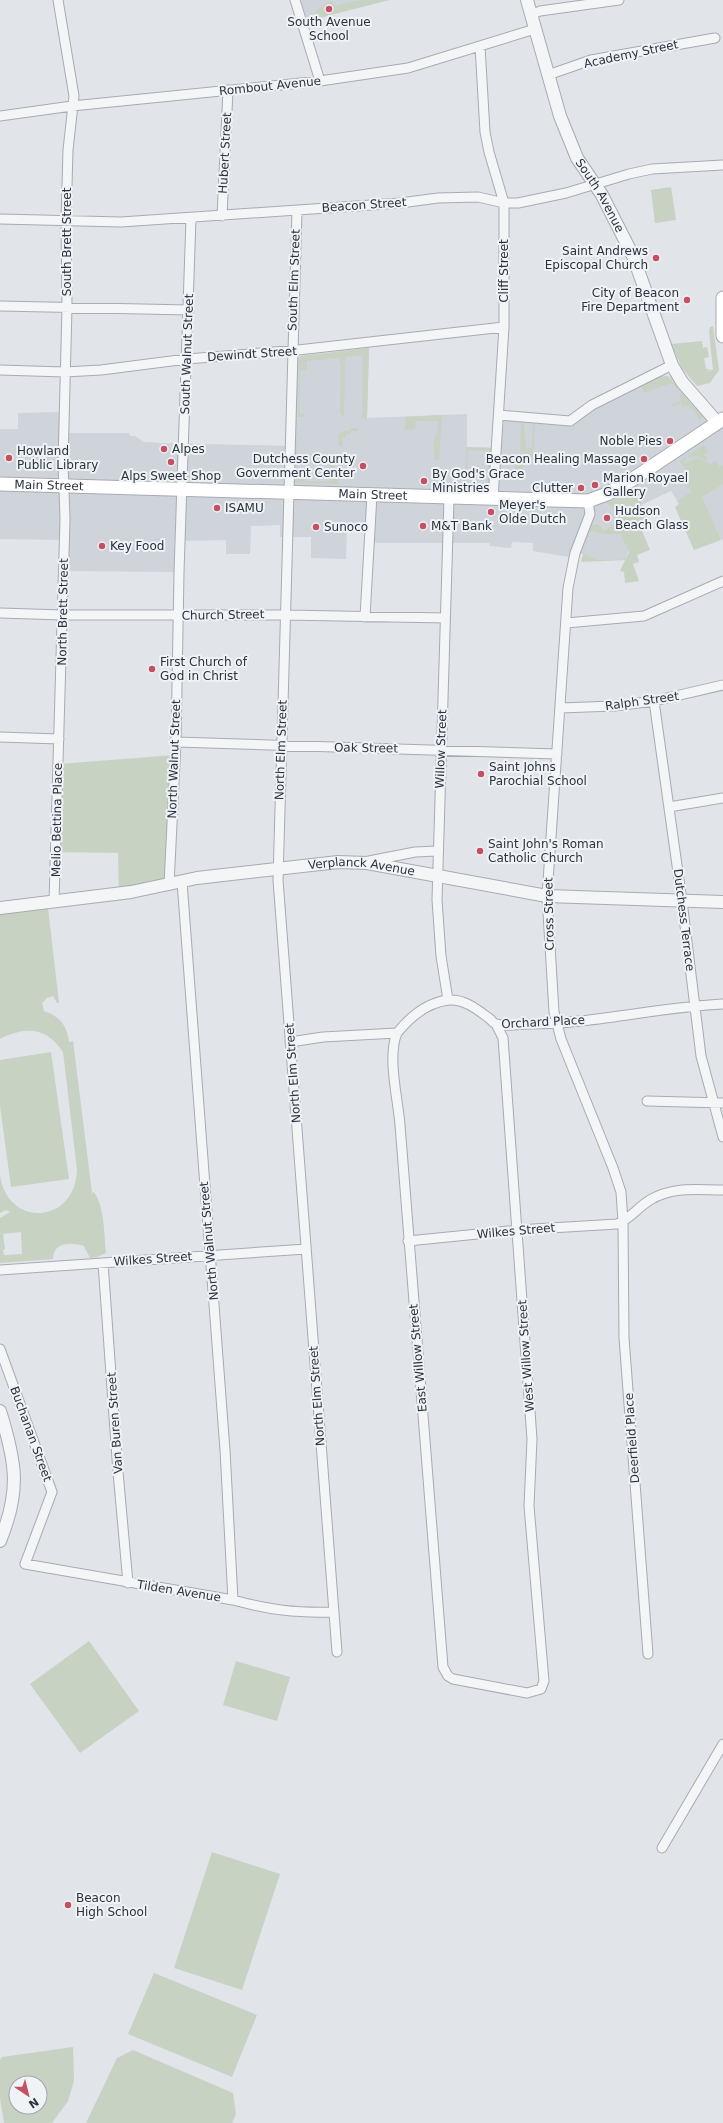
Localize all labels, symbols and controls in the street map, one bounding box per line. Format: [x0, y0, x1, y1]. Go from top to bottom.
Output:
marker: South Avenue School [324, 4, 334, 14]
place label: South Avenue School [287, 15, 371, 43]
street label: Academy Street [583, 37, 680, 71]
street label: Rombout Avenue [218, 74, 322, 98]
street label: Hubert Street [216, 112, 234, 194]
street label: South Avenue [573, 156, 627, 235]
street label: South Brett Street [60, 187, 74, 296]
street label: Beacon Street [321, 195, 407, 215]
street label: South Elm Street [285, 229, 303, 331]
street label: Cliff Street [497, 239, 511, 303]
place label: Saint Andrews Episcopal Church [545, 244, 648, 272]
marker: Saint Andrews Episcopal Church [651, 253, 661, 263]
place label: City of Beacon Fire Department [581, 286, 679, 314]
street label: South Walnut Street [178, 293, 196, 415]
marker: City of Beacon Fire Department [682, 295, 692, 305]
street label: Dewindt Street [207, 344, 298, 364]
place label: Noble Pies [600, 434, 662, 448]
marker: Noble Pies [665, 436, 675, 446]
place label: Alpes [172, 442, 205, 456]
place label: Howland Public Library [17, 444, 98, 472]
marker: Alpes [159, 444, 169, 454]
place label: Dutchess County Government Center [236, 452, 355, 480]
place label: Beacon Healing Massage [486, 452, 636, 466]
marker: Howland Public Library [4, 453, 14, 463]
marker: Beacon Healing Massage [639, 454, 649, 464]
marker: Alps Sweet Shop [166, 457, 176, 467]
marker: Dutchess County Government Center [358, 461, 368, 471]
place label: By God's Grace Ministries [432, 467, 524, 495]
place label: Alps Sweet Shop [121, 469, 221, 483]
place label: Marion Royael Gallery [603, 471, 688, 499]
marker: By God's Grace Ministries [419, 476, 429, 486]
street label: Main Street [14, 477, 84, 493]
marker: Marion Royael Gallery [590, 480, 600, 490]
place label: Clutter [532, 481, 573, 495]
marker: Clutter [576, 483, 586, 493]
street label: Main Street [338, 487, 408, 503]
place label: Meyer's Olde Dutch [499, 498, 566, 526]
place label: ISAMU [225, 501, 264, 515]
marker: ISAMU [212, 503, 222, 513]
place label: Hudson Beach Glass [615, 504, 688, 532]
marker: Meyer's Olde Dutch [486, 507, 496, 517]
marker: Hudson Beach Glass [602, 513, 612, 523]
place label: M&T Bank [431, 519, 492, 533]
place label: Sunoco [324, 520, 368, 534]
marker: M&T Bank [418, 521, 428, 531]
marker: Sunoco [311, 522, 321, 532]
place label: Key Food [110, 539, 164, 553]
marker: Key Food [97, 541, 107, 551]
street label: North Brett Street [55, 558, 71, 666]
street label: Church Street [182, 607, 265, 623]
place label: First Church of God in Christ [160, 655, 248, 683]
marker: First Church of God in Christ [147, 664, 157, 674]
street label: Ralph Street [604, 689, 680, 713]
street label: North Walnut Street [165, 699, 183, 819]
street label: North Elm Street [272, 699, 290, 800]
street label: Willow Street [433, 709, 449, 789]
street label: Oak Street [334, 740, 398, 756]
place label: Saint Johns Parochial School [489, 760, 587, 788]
street label: Melio Bettina Place [49, 763, 65, 877]
marker: Saint Johns Parochial School [476, 769, 486, 779]
place label: Saint John's Roman Catholic Church [488, 837, 604, 865]
marker: Saint John's Roman Catholic Church [475, 846, 485, 856]
street label: Verplanck Avenue [307, 855, 416, 879]
street label: Dutchess Terrace [671, 868, 697, 972]
street label: Cross Street [541, 877, 557, 951]
street label: Orchard Place [501, 1013, 585, 1031]
street label: North Elm Street [282, 1022, 303, 1123]
street label: North Walnut Street [197, 1181, 221, 1301]
street label: Wilkes Street [476, 1221, 556, 1241]
street label: Wilkes Street [113, 1249, 193, 1269]
street label: West Willow Street [515, 1299, 537, 1413]
street label: East Willow Street [406, 1303, 430, 1413]
street label: North Elm Street [306, 1345, 327, 1446]
street label: Van Buren Street [104, 1371, 126, 1474]
street label: Buchanan Street [7, 1385, 55, 1484]
street label: Deerfield Place [622, 1392, 642, 1484]
street label: Tilden Avenue [135, 1577, 222, 1605]
place label: Beacon High School [76, 1891, 147, 1919]
marker: Beacon High School [63, 1900, 73, 1910]
north arrow [8, 2075, 48, 2115]
text: N [26, 2095, 41, 2111]

